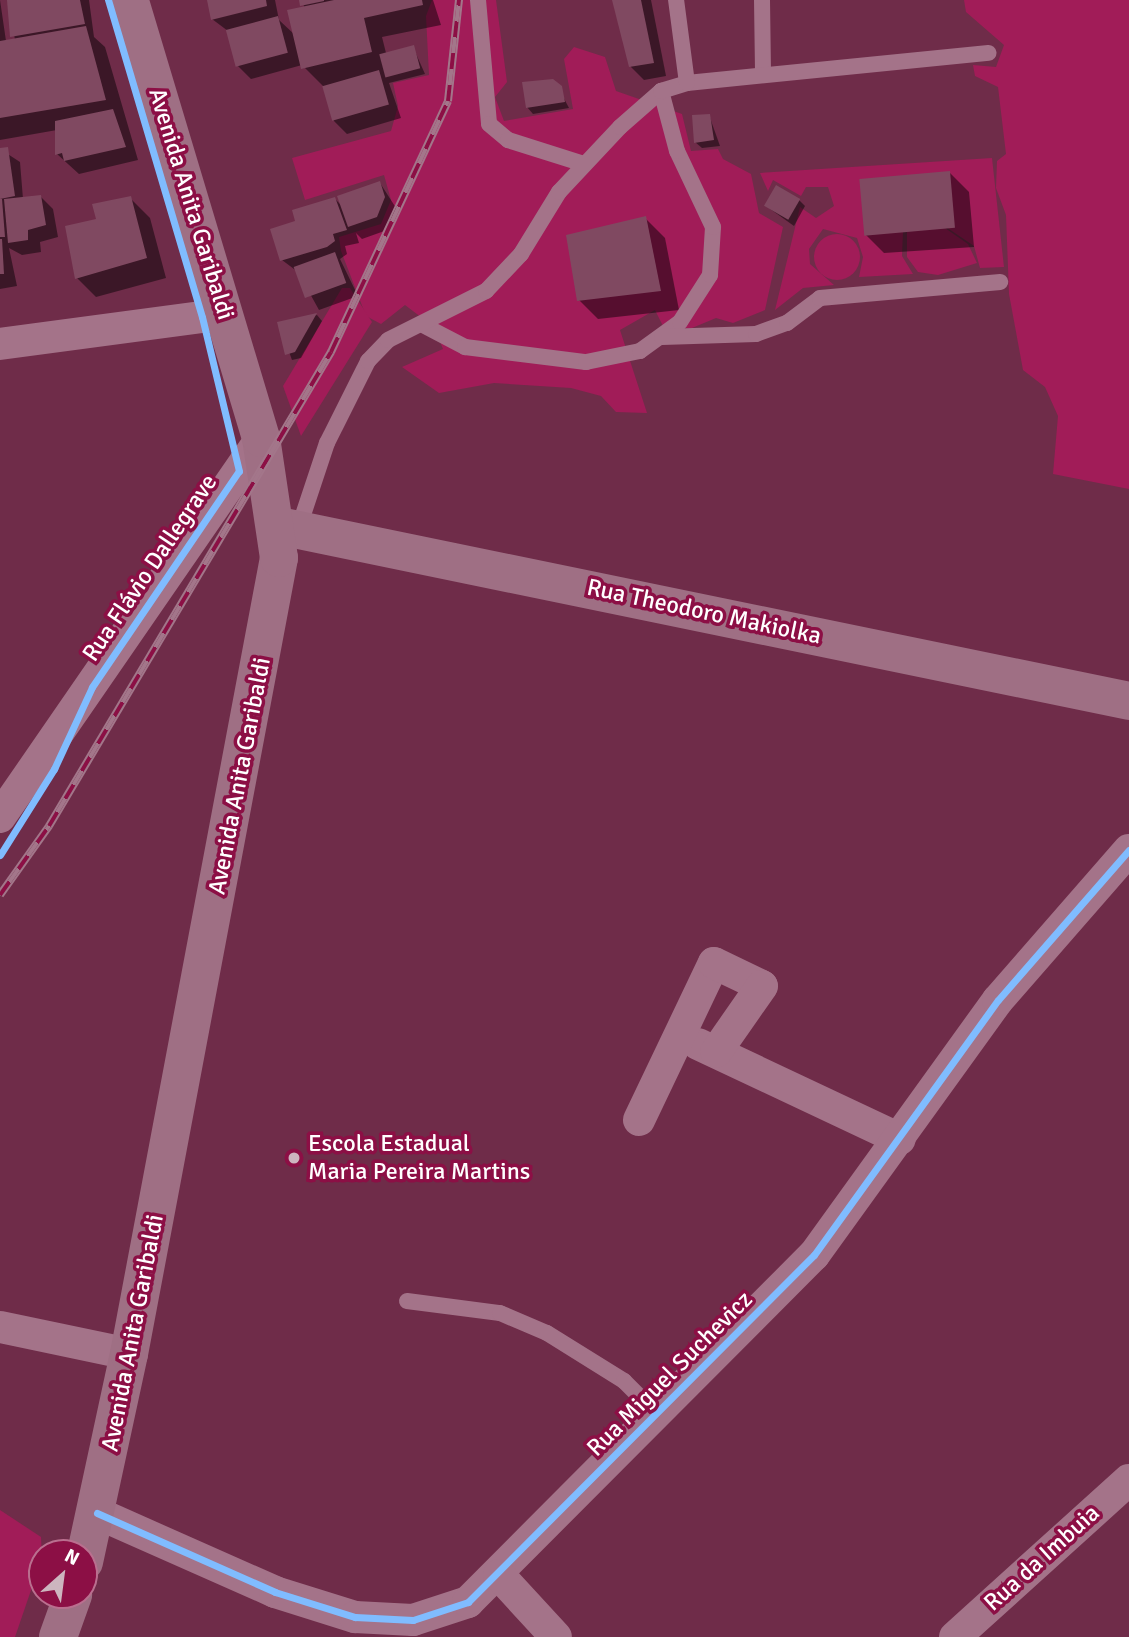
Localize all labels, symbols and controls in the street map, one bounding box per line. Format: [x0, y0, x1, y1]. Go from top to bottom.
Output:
street label: Avenida Anita Garibaldi [142, 85, 240, 323]
street label: Rua Flávio Dallegrave [77, 469, 223, 667]
street label: Rua Theodoro Makiolka [584, 573, 824, 651]
street label: Avenida Anita Garibaldi [203, 655, 277, 897]
place label: Escola Estadual Maria Pereira Martins [308, 1130, 530, 1186]
marker: Escola Estadual Maria Pereira Martins [286, 1150, 302, 1166]
street label: Avenida Anita Garibaldi [96, 1212, 170, 1454]
street label: Rua Miguel Suchevicz [581, 1285, 759, 1463]
street label: Rua da Imbuia [978, 1499, 1106, 1617]
north arrow [28, 1539, 98, 1609]
text: N [60, 1544, 83, 1571]

